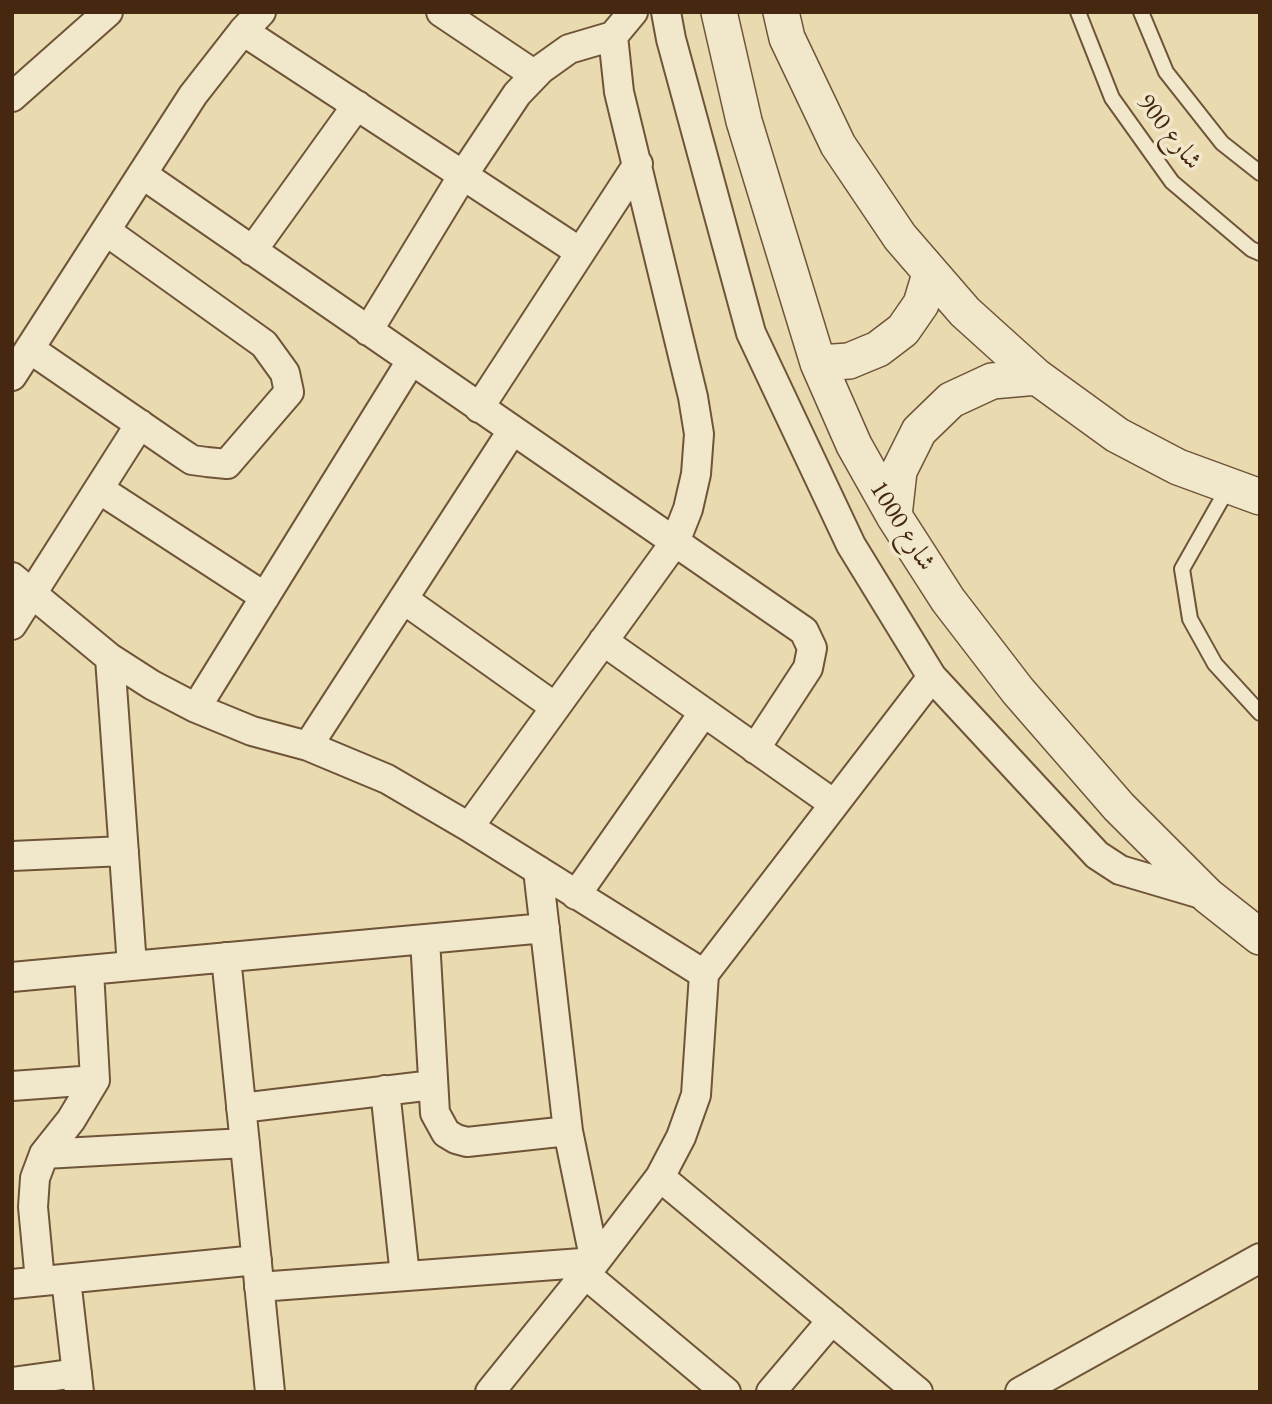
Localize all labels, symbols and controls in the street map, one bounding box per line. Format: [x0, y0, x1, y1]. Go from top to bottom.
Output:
street label: شارع 900 [1130, 88, 1208, 176]
street label: شارع 1000 [862, 475, 942, 577]

